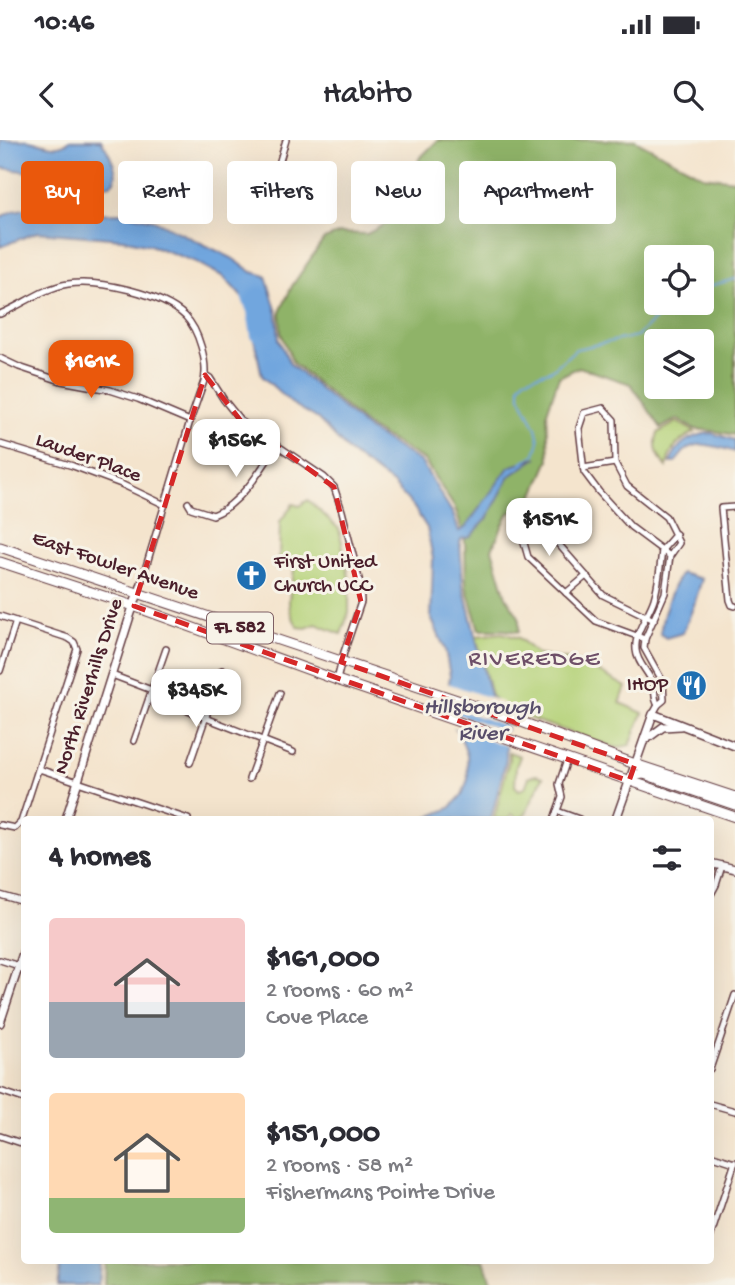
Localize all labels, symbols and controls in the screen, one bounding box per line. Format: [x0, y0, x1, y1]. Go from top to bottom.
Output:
text: 10:46 [35, 9, 94, 40]
icon: back [28, 76, 66, 114]
text: Habito [323, 76, 412, 114]
icon: search [669, 76, 707, 114]
chip: Buy [21, 161, 104, 224]
chip: Rent [118, 161, 213, 224]
chip: Filters [227, 161, 337, 224]
chip: New [351, 161, 445, 224]
chip: Apartment [459, 161, 616, 224]
map controls [644, 245, 714, 399]
button: locate [644, 245, 714, 315]
button: layers [644, 329, 714, 399]
pin: $161K [42, 341, 140, 400]
text: $161K [64, 349, 118, 376]
pin: $156K [187, 420, 285, 479]
street label: Lauder Place [32, 428, 145, 490]
text: $156K [208, 428, 264, 455]
pin: $151K [500, 498, 598, 558]
text: $151K [522, 507, 576, 534]
street label: East Fowler Avenue [28, 527, 203, 608]
place label: First United Church UCC [273, 551, 378, 600]
church icon: First United Church UCC [234, 558, 268, 592]
street label: North Riverhills Drive [50, 595, 131, 778]
road number: FL 582 [207, 612, 273, 643]
district label: RIVEREDGE [469, 647, 601, 674]
restaurant icon: IHOP [674, 669, 708, 703]
pin: $345K [147, 670, 245, 729]
place label: IHOP [627, 674, 668, 699]
text: $345K [167, 678, 225, 705]
water label: Hillsborough River [423, 695, 541, 748]
icon: filters [648, 839, 686, 877]
text: 4 homes [49, 841, 150, 876]
text: $161,000 [266, 943, 379, 978]
icon: home [105, 946, 189, 1030]
text: 2 rooms · 60 m² [266, 978, 413, 1005]
text: Cove Place [266, 1005, 368, 1032]
text: $151,000 [266, 1118, 380, 1153]
icon: home [105, 1121, 189, 1205]
text: 2 rooms · 58 m² [266, 1153, 413, 1180]
text: Fishermans Pointe Drive [266, 1180, 495, 1207]

